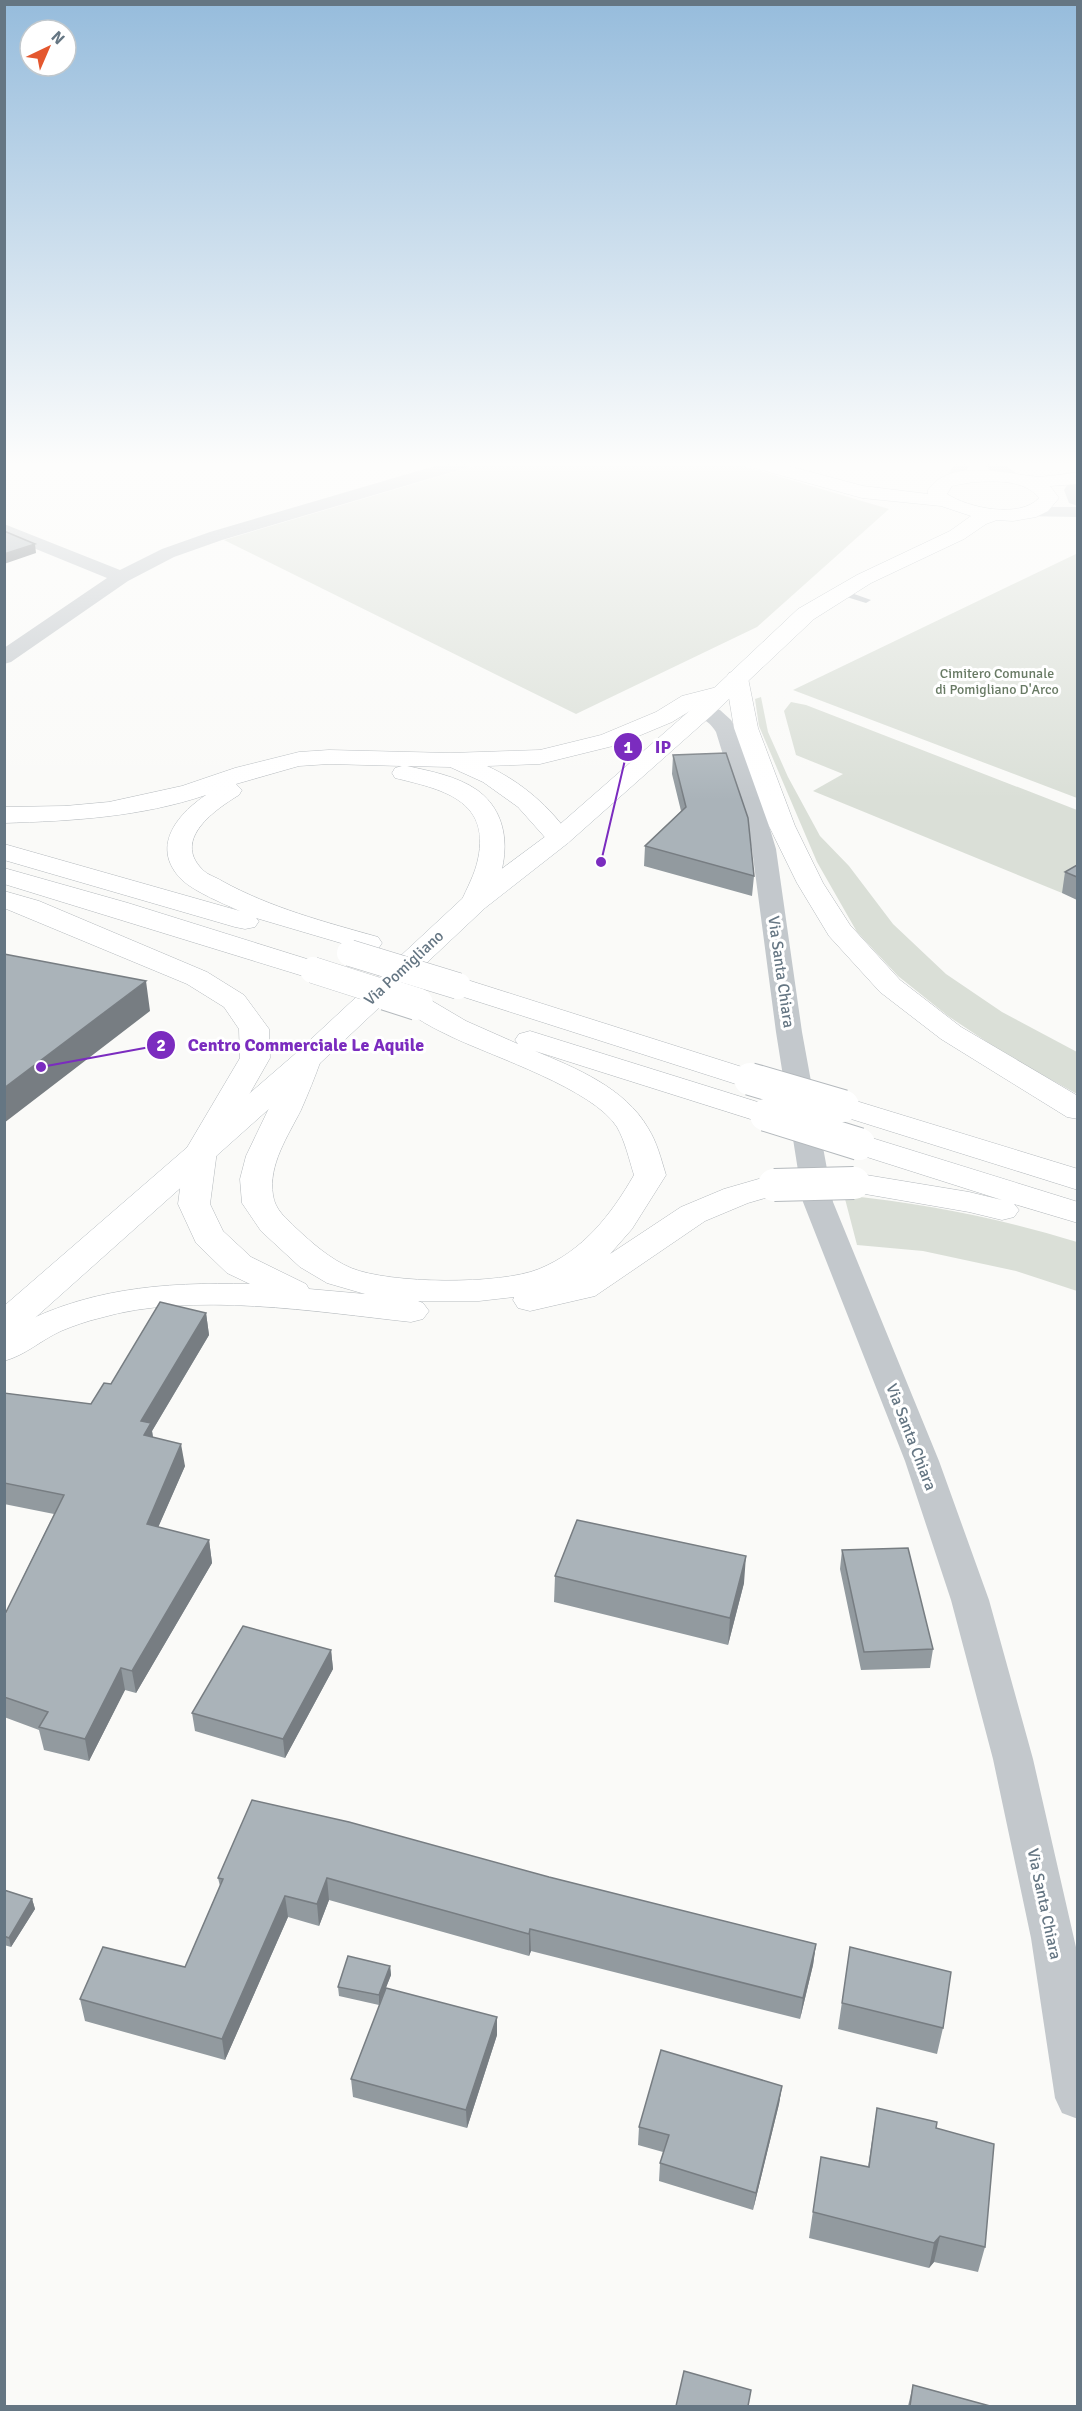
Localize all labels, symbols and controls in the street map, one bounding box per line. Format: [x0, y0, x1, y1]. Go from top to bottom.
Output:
north arrow [18, 18, 78, 78]
text: N [47, 27, 69, 49]
park label: Cimitero Comunale di Pomigliano D'Arco [935, 665, 1059, 698]
callout: IP [613, 729, 683, 765]
text: 1 [623, 736, 633, 758]
text: IP [655, 736, 672, 758]
street label: Via Santa Chiara [763, 915, 799, 1029]
street label: Via Pomigliano [360, 926, 448, 1010]
callout: Centro Commerciale Le Aquile [146, 1027, 436, 1063]
text: 2 [156, 1034, 166, 1056]
text: Centro Commerciale Le Aquile [188, 1034, 424, 1056]
street label: Via Santa Chiara [881, 1381, 941, 1493]
street label: Via Santa Chiara [1022, 1847, 1066, 1961]

